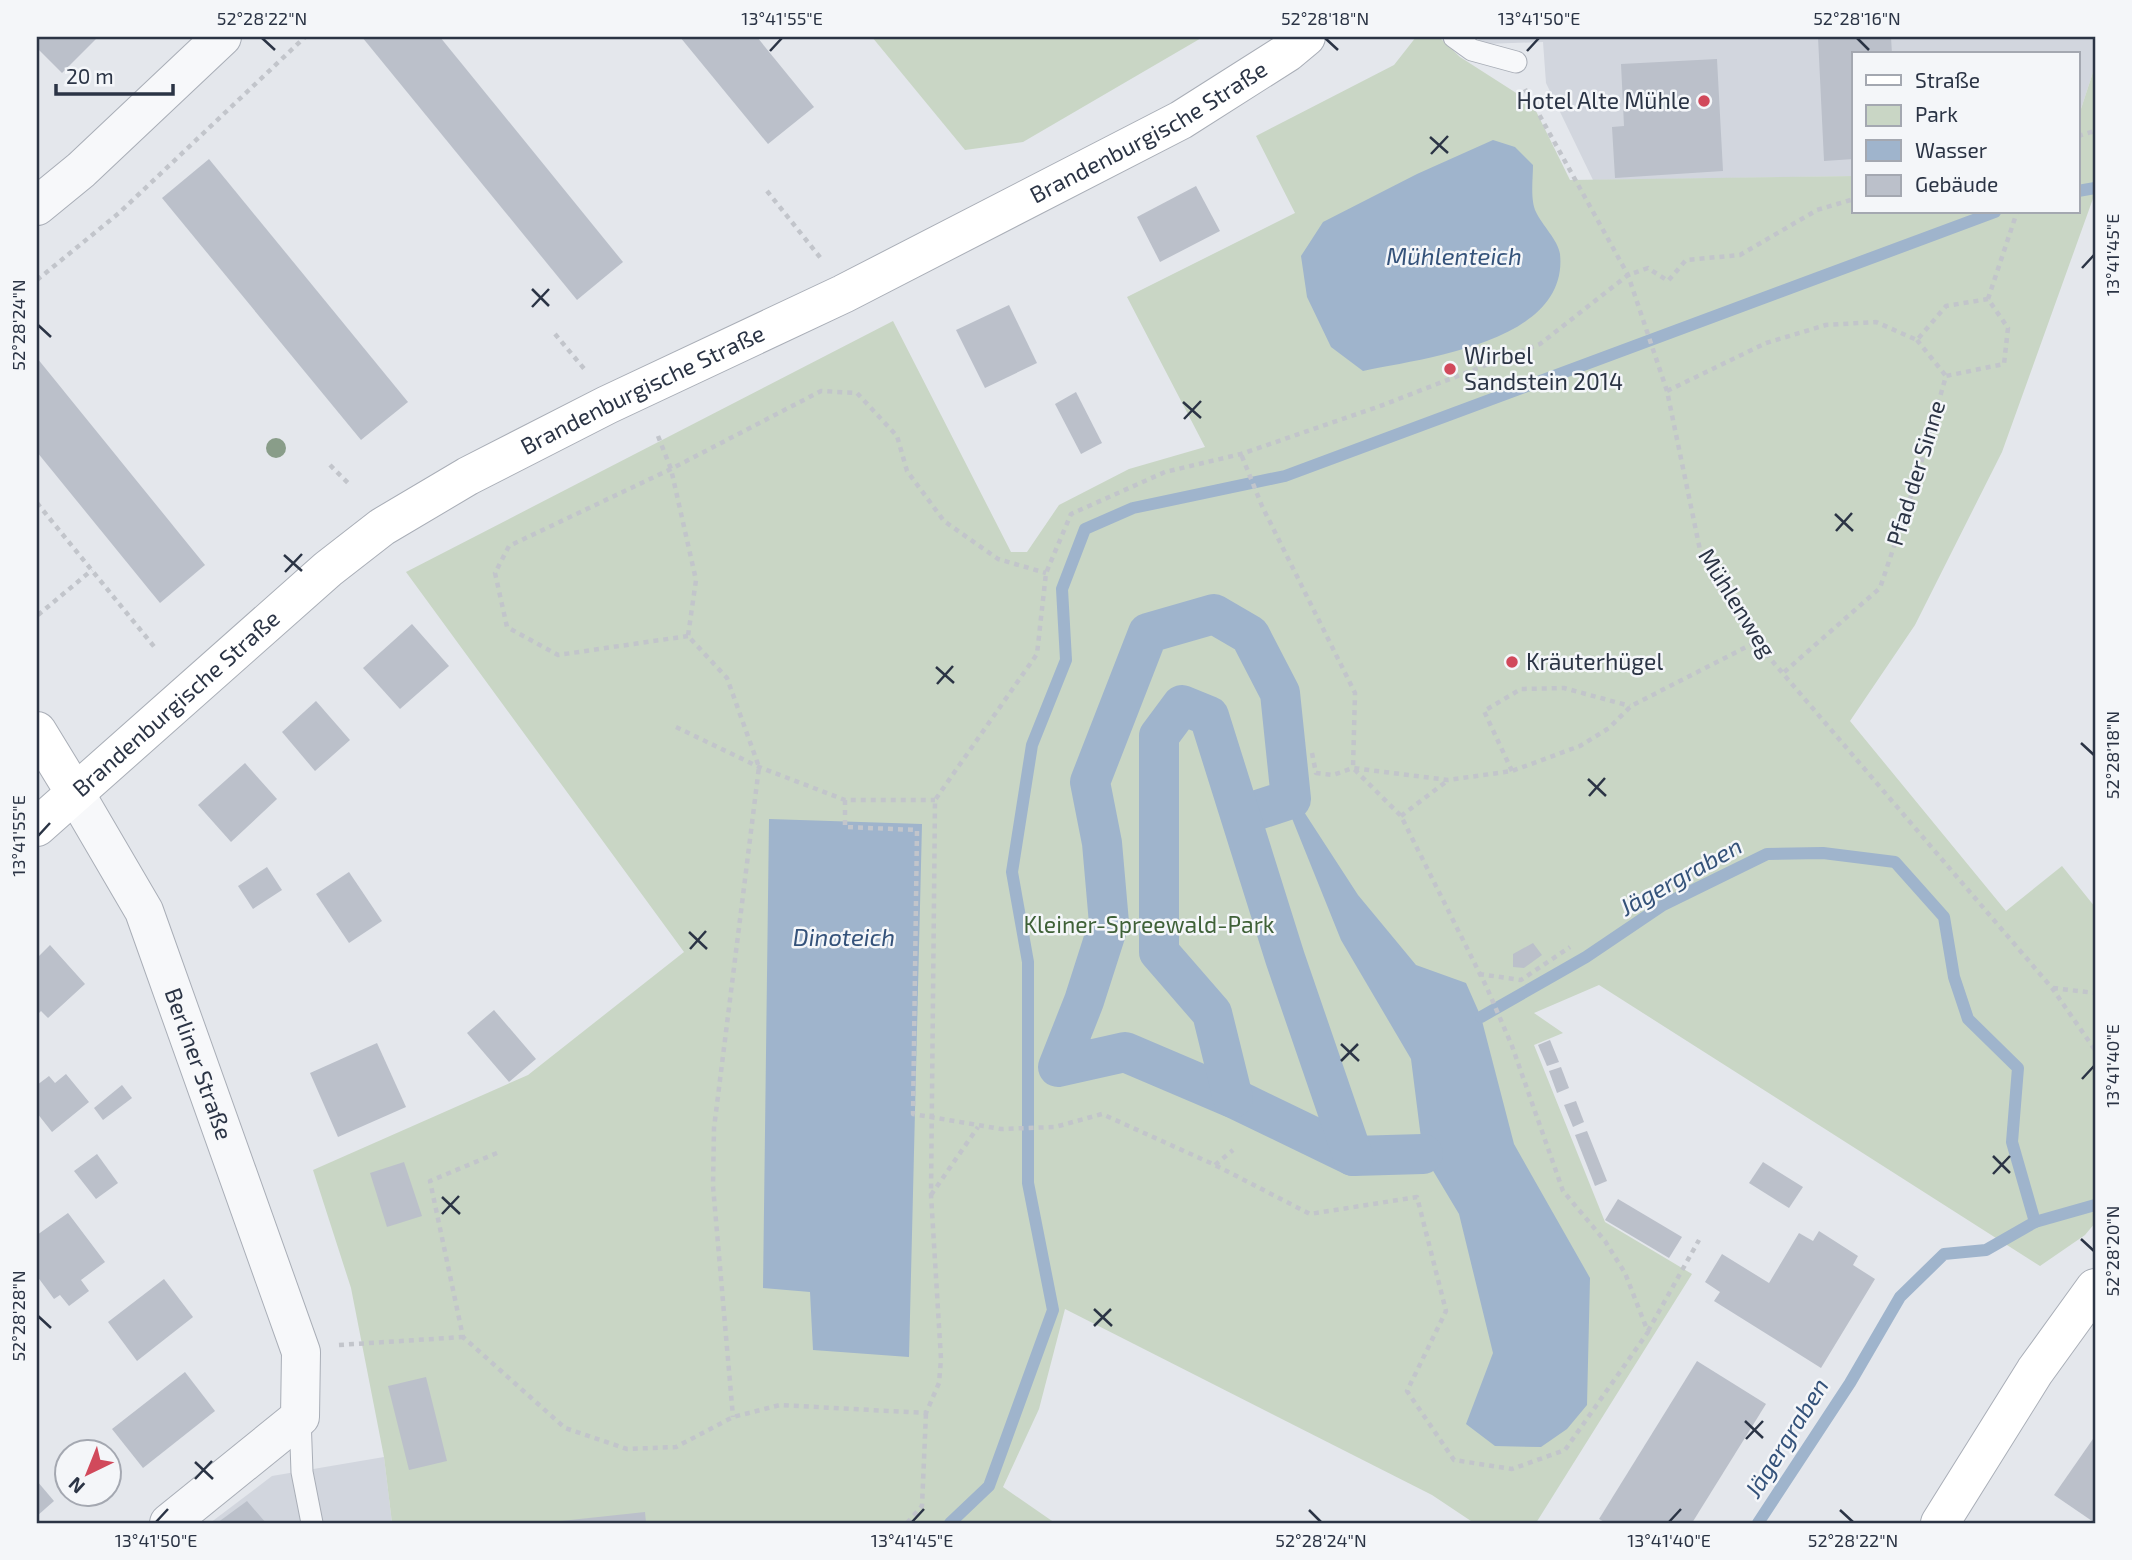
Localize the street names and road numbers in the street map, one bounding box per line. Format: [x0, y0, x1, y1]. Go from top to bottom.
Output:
street label: Brandenburgische Straße [1025, 54, 1272, 208]
street label: Brandenburgische Straße [515, 318, 769, 460]
street label: Pfad der Sinne [1880, 397, 1950, 549]
street label: Mühlenweg [1693, 543, 1782, 662]
street label: Brandenburgische Straße [66, 604, 285, 802]
street label: Berliner Straße [159, 984, 239, 1143]

